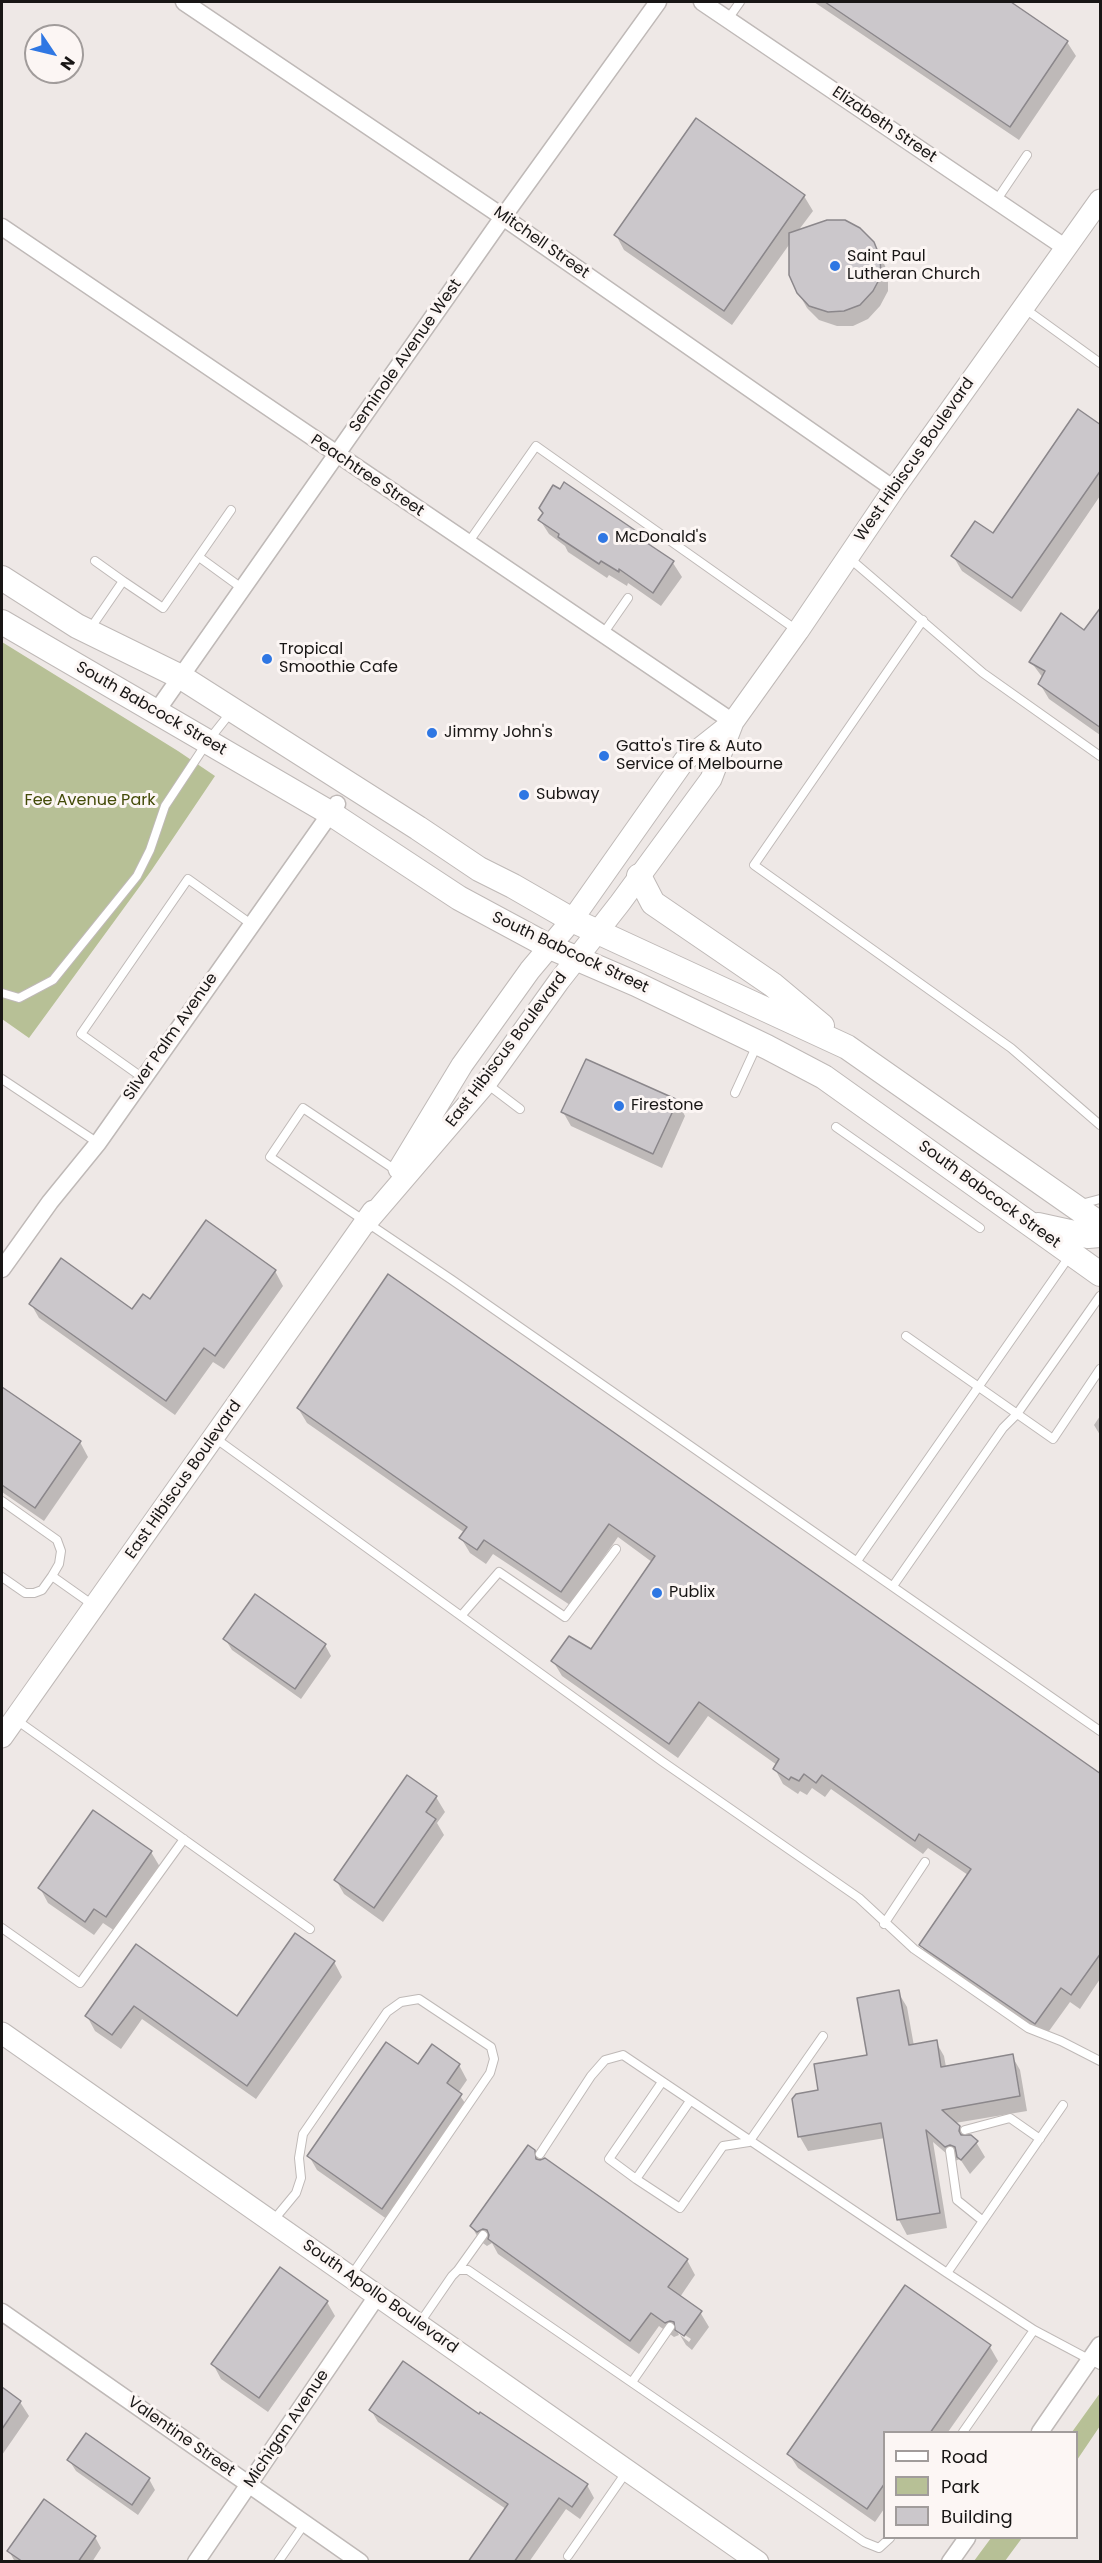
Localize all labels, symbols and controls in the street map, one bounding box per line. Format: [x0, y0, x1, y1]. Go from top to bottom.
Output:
north arrow [24, 24, 84, 84]
text: N [55, 52, 80, 75]
street label: Elizabeth Street [828, 83, 940, 167]
street label: Mitchell Street [489, 203, 593, 283]
place label: Saint Paul Lutheran Church [847, 247, 980, 285]
marker: Saint Paul Lutheran Church [828, 259, 842, 273]
street label: Seminole Avenue West [346, 276, 466, 436]
street label: West Hibiscus Boulevard [851, 374, 979, 546]
street label: Peachtree Street [307, 431, 427, 521]
place label: McDonald's [615, 528, 707, 548]
marker: McDonald's [596, 531, 610, 545]
place label: Tropical Smoothie Cafe [279, 640, 398, 678]
marker: Tropical Smoothie Cafe [260, 652, 274, 666]
street label: South Babcock Street [72, 658, 230, 760]
place label: Jimmy John's [444, 723, 553, 743]
marker: Jimmy John's [425, 726, 439, 740]
place label: Gatto's Tire & Auto Service of Melbourne [616, 737, 783, 775]
marker: Gatto's Tire & Auto Service of Melbourne [597, 749, 611, 763]
place label: Subway [536, 785, 599, 805]
marker: Subway [517, 788, 531, 802]
park label: Fee Avenue Park [25, 791, 155, 811]
street label: South Babcock Street [489, 908, 651, 998]
street label: East Hibiscus Boulevard [442, 969, 572, 1131]
street label: Silver Palm Avenue [120, 970, 222, 1104]
place label: Firestone [631, 1096, 703, 1116]
marker: Firestone [612, 1099, 626, 1113]
street label: South Babcock Street [914, 1137, 1064, 1253]
street label: East Hibiscus Boulevard [122, 1397, 246, 1563]
place label: Publix [669, 1583, 715, 1603]
marker: Publix [650, 1586, 664, 1600]
street label: South Apollo Boulevard [299, 2236, 461, 2358]
street label: Michigan Avenue [241, 2367, 333, 2491]
street label: Valentine Street [124, 2393, 238, 2481]
legend [883, 2431, 1078, 2539]
text: Road [941, 2444, 988, 2469]
text: Park [941, 2474, 980, 2499]
text: Building [941, 2504, 1013, 2529]

